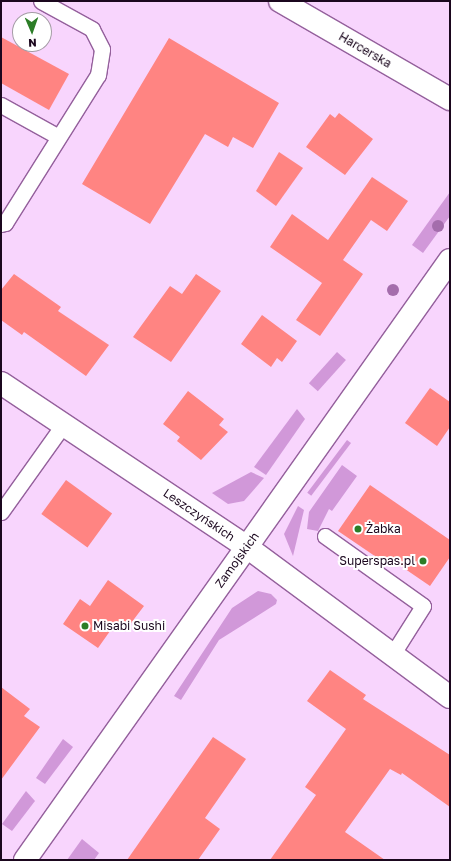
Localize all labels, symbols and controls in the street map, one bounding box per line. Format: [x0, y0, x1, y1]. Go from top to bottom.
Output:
north arrow [12, 12, 52, 52]
street label: Harcerska [336, 29, 394, 71]
text: N [28, 37, 37, 50]
street label: Leszczyńskich [160, 486, 238, 544]
place label: Żabka [366, 522, 401, 536]
marker: Żabka [353, 524, 363, 534]
street label: Zamojskich [212, 529, 262, 591]
place label: Superspas.pl [339, 554, 415, 568]
marker: Superspas.pl [418, 556, 428, 566]
place label: Misabi Sushi [93, 619, 165, 633]
marker: Misabi Sushi [80, 621, 90, 631]

